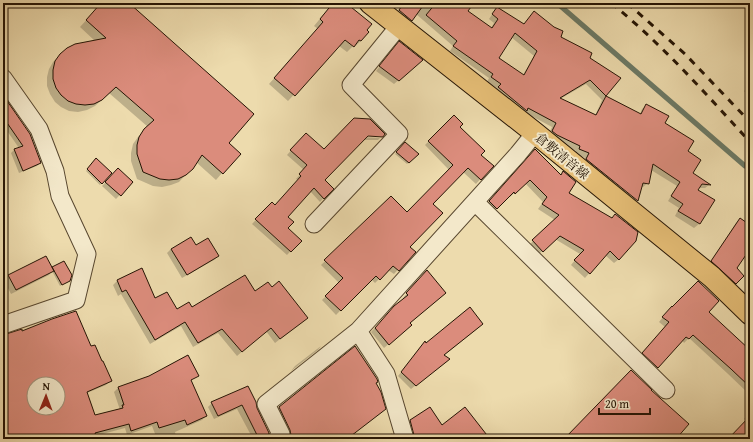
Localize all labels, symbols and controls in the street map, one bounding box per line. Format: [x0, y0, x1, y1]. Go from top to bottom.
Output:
street label: 倉敷清音線 [531, 128, 593, 184]
north arrow [26, 376, 66, 416]
text: N [42, 378, 51, 394]
scale bar [599, 390, 650, 416]
text: 20 m [605, 395, 629, 412]

